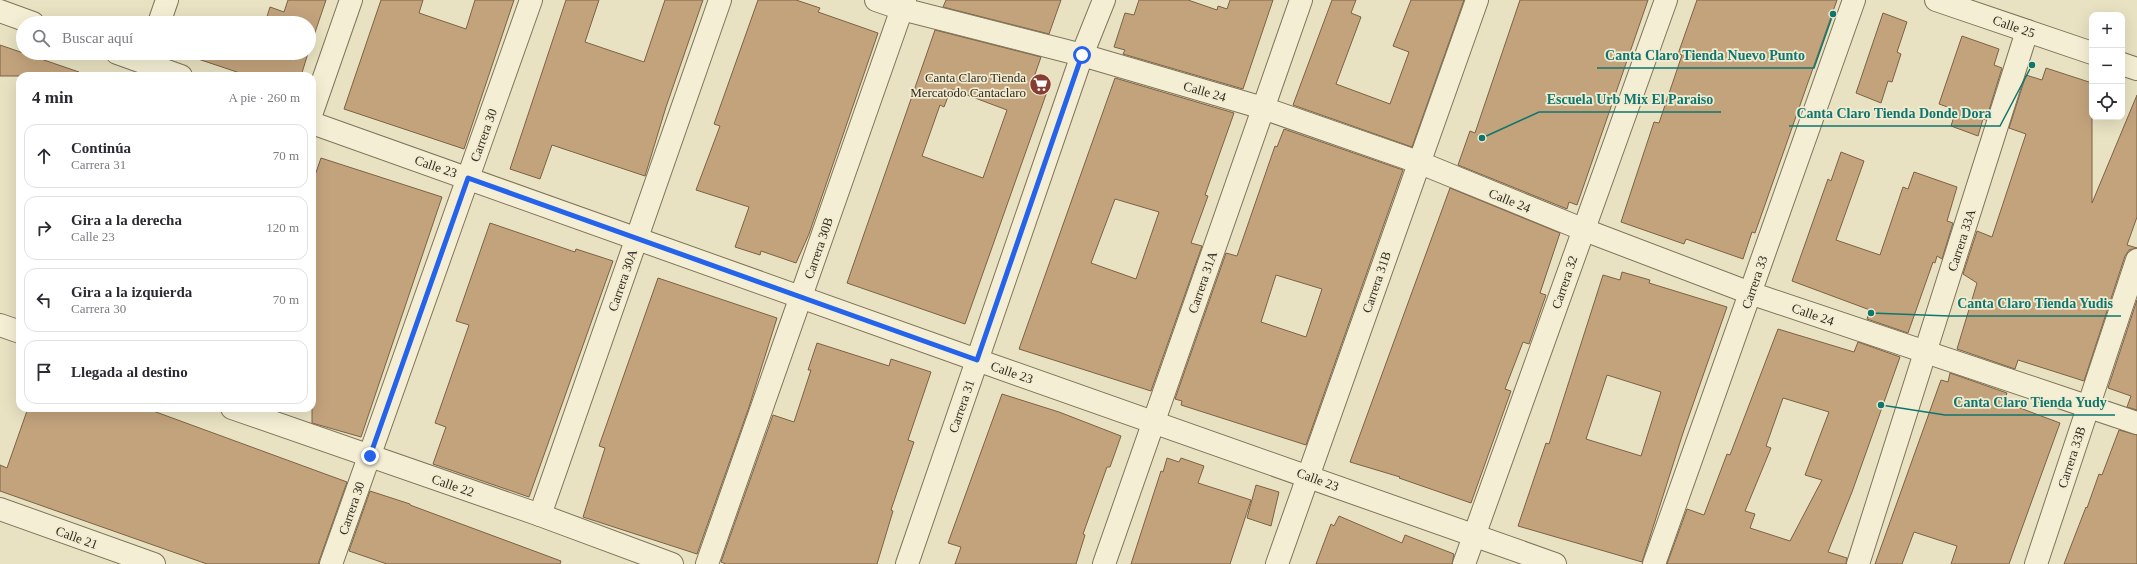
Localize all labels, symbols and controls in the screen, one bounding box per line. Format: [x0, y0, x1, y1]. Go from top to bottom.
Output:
street label: Calle 25 [1991, 12, 2037, 41]
map controls [2089, 12, 2125, 120]
button: + [2089, 12, 2125, 48]
search box [16, 16, 316, 60]
icon: search [30, 27, 52, 49]
text: Buscar aquí [62, 30, 133, 46]
callout: Canta Claro Tienda Nuevo Punto [1597, 42, 1814, 68]
route start [1073, 46, 1091, 64]
text: Canta Claro Tienda Nuevo Punto [1605, 48, 1805, 63]
button: − [2089, 48, 2125, 84]
place label: Canta Claro Tienda Mercatodo Cantaclaro [910, 70, 1026, 100]
supermarket icon: Canta Claro Tienda Mercatodo Cantaclaro [1028, 71, 1054, 97]
street label: Calle 24 [1182, 78, 1228, 105]
button: locate [2089, 84, 2125, 120]
callout: Escuela Urb Mix El Paraiso [1539, 86, 1721, 112]
text: 4 min [32, 88, 73, 107]
text: A pie · 260 m [229, 90, 300, 105]
text: Escuela Urb Mix El Paraiso [1547, 92, 1713, 107]
callout: Canta Claro Tienda Donde Dora [1789, 100, 2000, 126]
text: Canta Claro Tienda Donde Dora [1796, 106, 1992, 121]
street label: Carrera 30 [467, 107, 500, 164]
text: Continúa [71, 140, 131, 156]
icon: ahead [33, 145, 55, 167]
text: 70 m [273, 148, 299, 163]
street label: Calle 23 [413, 152, 459, 181]
text: Carrera 31 [71, 157, 126, 172]
street label: Calle 24 [1487, 185, 1533, 216]
street label: Carrera 33A [1944, 207, 1979, 273]
text: Gira a la derecha [71, 212, 182, 228]
street label: Carrera 30B [801, 215, 836, 281]
icon: right [33, 217, 55, 239]
text: 120 m [266, 220, 299, 235]
text: Calle 23 [71, 229, 115, 244]
street label: Carrera 30A [605, 247, 640, 313]
street label: Carrera 31A [1185, 249, 1220, 315]
street label: Carrera 31B [1359, 249, 1394, 315]
street label: Carrera 32 [1548, 254, 1581, 311]
street label: Carrera 33 [1738, 254, 1771, 311]
text: Gira a la izquierda [71, 284, 192, 300]
icon: left [33, 289, 55, 311]
callout: Canta Claro Tienda Yudis [1949, 290, 2121, 316]
text: 70 m [273, 292, 299, 307]
text: Canta Claro Tienda Yudis [1957, 296, 2113, 311]
street label: Calle 24 [1790, 300, 1836, 329]
text: Carrera 30 [71, 301, 126, 316]
street label: Calle 23 [989, 358, 1035, 387]
icon: arrive [33, 361, 55, 383]
text: Llegada al destino [71, 364, 188, 380]
street label: Carrera 31 [945, 378, 978, 435]
callout: Canta Claro Tienda Yudy [1945, 389, 2115, 415]
text: Canta Claro Tienda Yudy [1953, 395, 2107, 410]
street label: Carrera 33B [2054, 424, 2089, 490]
route end [361, 447, 379, 465]
street label: Calle 23 [1295, 465, 1341, 494]
street label: Calle 22 [430, 471, 476, 500]
street label: Carrera 30 [335, 480, 368, 537]
street label: Calle 21 [54, 523, 100, 552]

